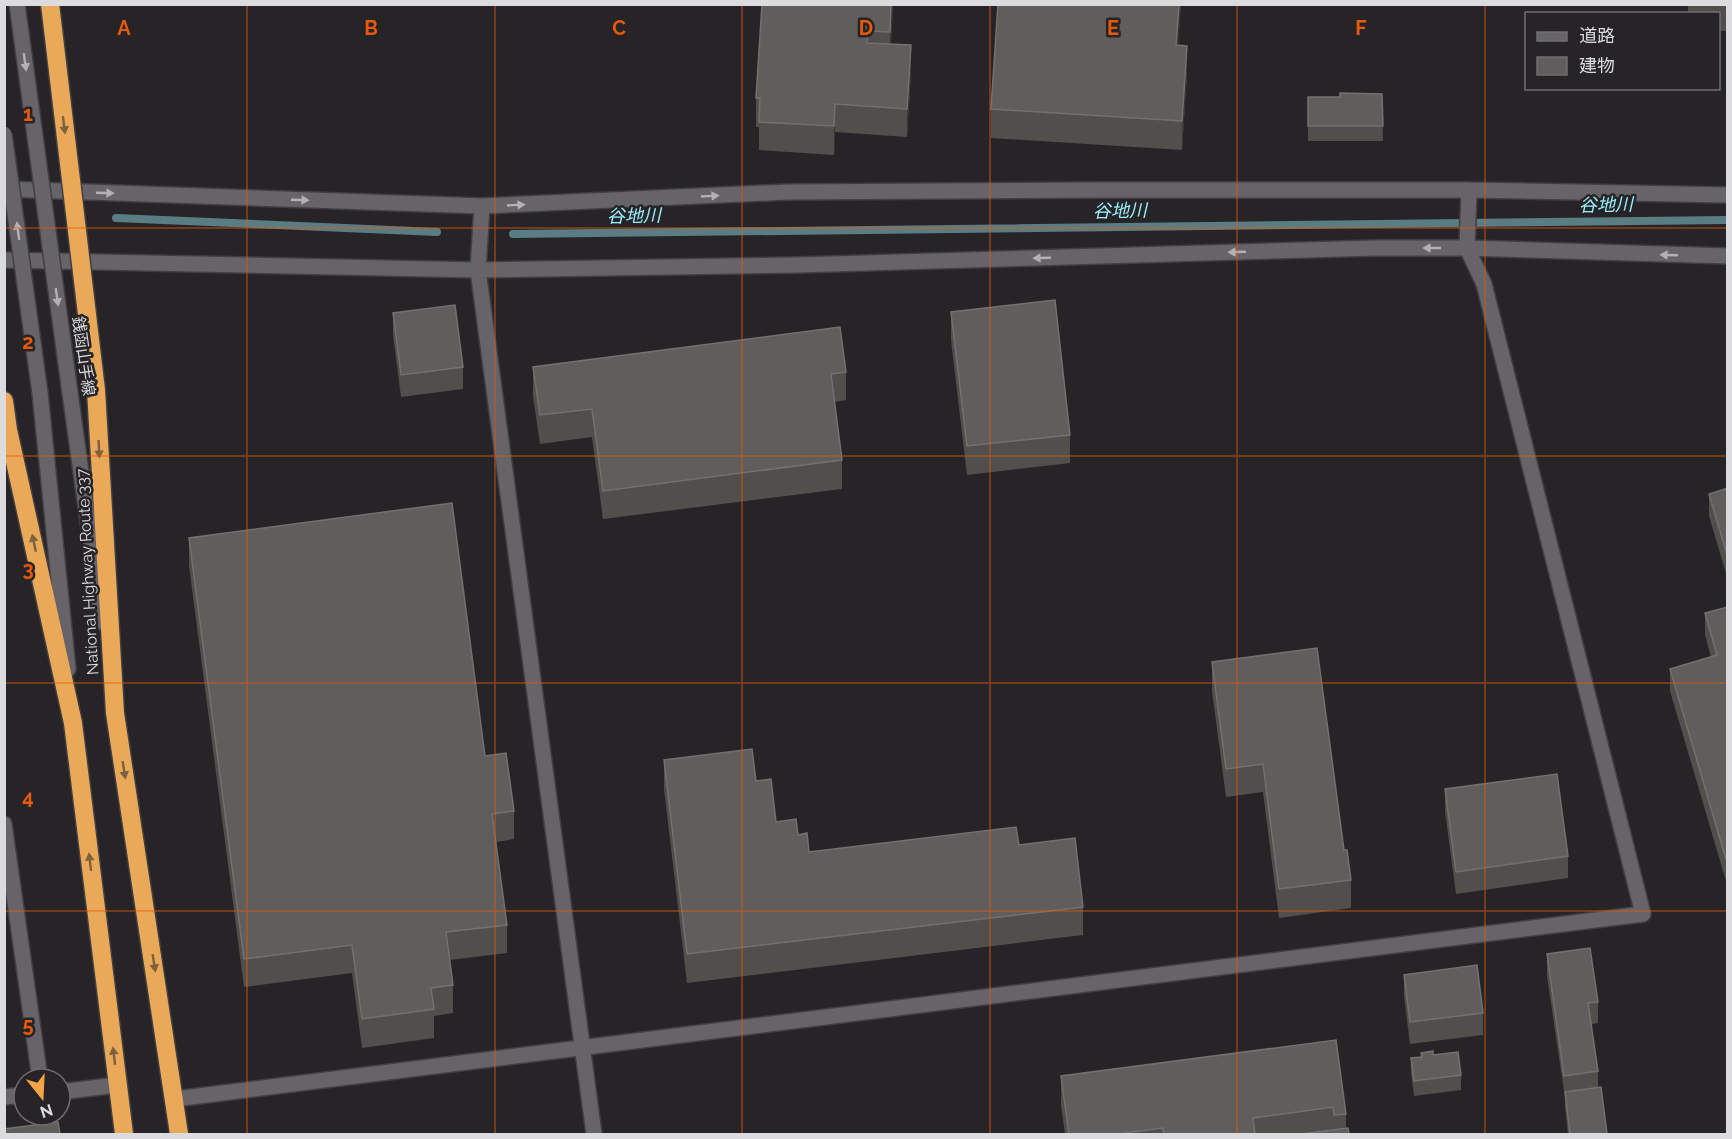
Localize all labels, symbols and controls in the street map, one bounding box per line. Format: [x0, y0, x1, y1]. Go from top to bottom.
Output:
legend [1525, 12, 1720, 90]
text: A [117, 16, 131, 40]
text: B [364, 16, 378, 40]
text: C [612, 16, 626, 40]
text: D [859, 16, 873, 40]
text: E [1107, 16, 1119, 40]
text: F [1355, 16, 1367, 40]
text: 道路 [1579, 25, 1615, 46]
one-way arrow [20, 53, 29, 72]
text: 建物 [1579, 55, 1615, 76]
text: 1 [23, 102, 33, 126]
one-way arrow [59, 116, 69, 135]
one-way arrow [95, 188, 114, 197]
one-way arrow [701, 191, 720, 200]
water label: 谷地川 [1579, 193, 1635, 215]
one-way arrow [290, 195, 309, 204]
water label: 谷地川 [1093, 199, 1149, 221]
one-way arrow [506, 200, 525, 209]
water label: 谷地川 [607, 204, 663, 226]
one-way arrow [13, 221, 22, 240]
one-way arrow [1423, 243, 1442, 253]
one-way arrow [1228, 248, 1247, 257]
one-way arrow [1660, 250, 1679, 259]
one-way arrow [1033, 253, 1052, 262]
one-way arrow [53, 288, 62, 307]
street label: 銭函山手線 [69, 315, 98, 397]
text: 2 [22, 330, 34, 354]
one-way arrow [95, 439, 104, 458]
street label: National Highway Route 337 [73, 468, 102, 676]
one-way arrow [28, 534, 38, 552]
text: 3 [22, 557, 34, 581]
one-way arrow [119, 761, 128, 780]
text: 4 [22, 785, 34, 809]
one-way arrow [86, 852, 95, 871]
one-way arrow [149, 954, 158, 973]
text: 5 [22, 1013, 34, 1037]
one-way arrow [109, 1046, 119, 1065]
north arrow [12, 1067, 72, 1127]
text: N [38, 1100, 55, 1122]

